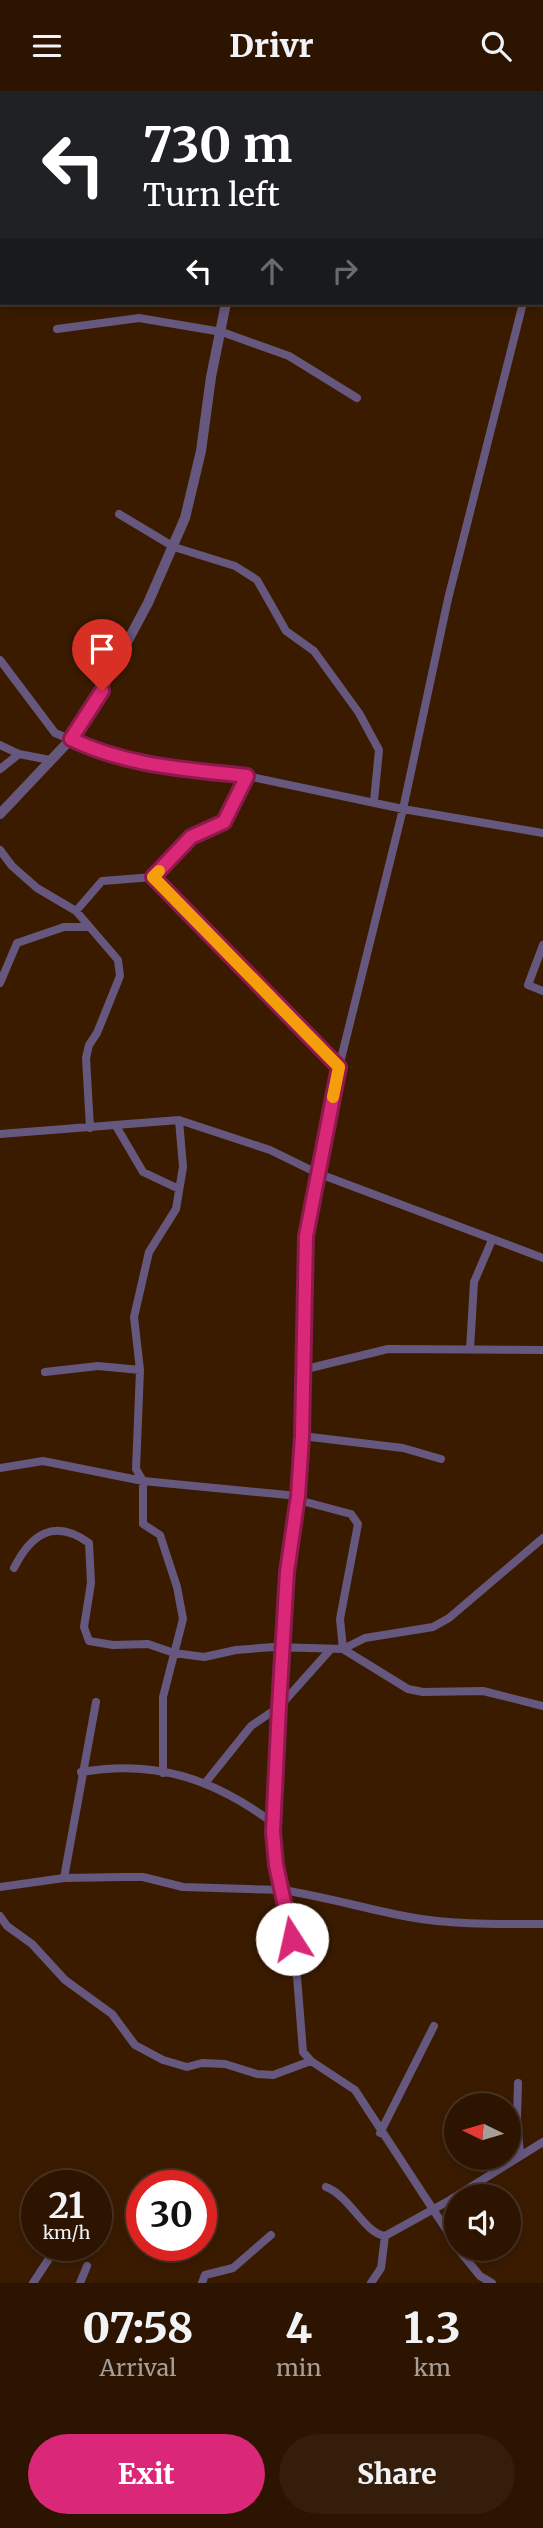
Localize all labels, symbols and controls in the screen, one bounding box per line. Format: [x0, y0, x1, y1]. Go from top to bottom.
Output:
text: Drivr [229, 26, 314, 66]
icon: menu [28, 27, 66, 65]
icon: search [477, 27, 515, 65]
text: 730 m [143, 114, 292, 175]
icon: left [28, 119, 119, 210]
text: Turn left [143, 175, 280, 215]
icon: left [180, 252, 218, 290]
icon: ahead [253, 252, 291, 290]
icon: right [326, 252, 364, 290]
pin [72, 619, 132, 691]
icon: arrive [83, 630, 121, 668]
position arrow [255, 1902, 329, 1976]
north arrow [444, 2093, 522, 2170]
map controls [444, 2093, 521, 2261]
speed limit sign: 30 [126, 2170, 217, 2261]
text: 21 [49, 2184, 84, 2228]
button: sound [444, 2184, 521, 2261]
text: km/h [43, 2221, 90, 2244]
text: 07:58 [82, 2302, 194, 2354]
text: 4 [285, 2302, 312, 2354]
text: 1.3 [404, 2302, 461, 2354]
text: Arrival [100, 2353, 176, 2382]
text: min [276, 2353, 321, 2382]
text: km [413, 2353, 451, 2382]
button: Exit [28, 2434, 265, 2514]
button: Share [279, 2434, 515, 2514]

